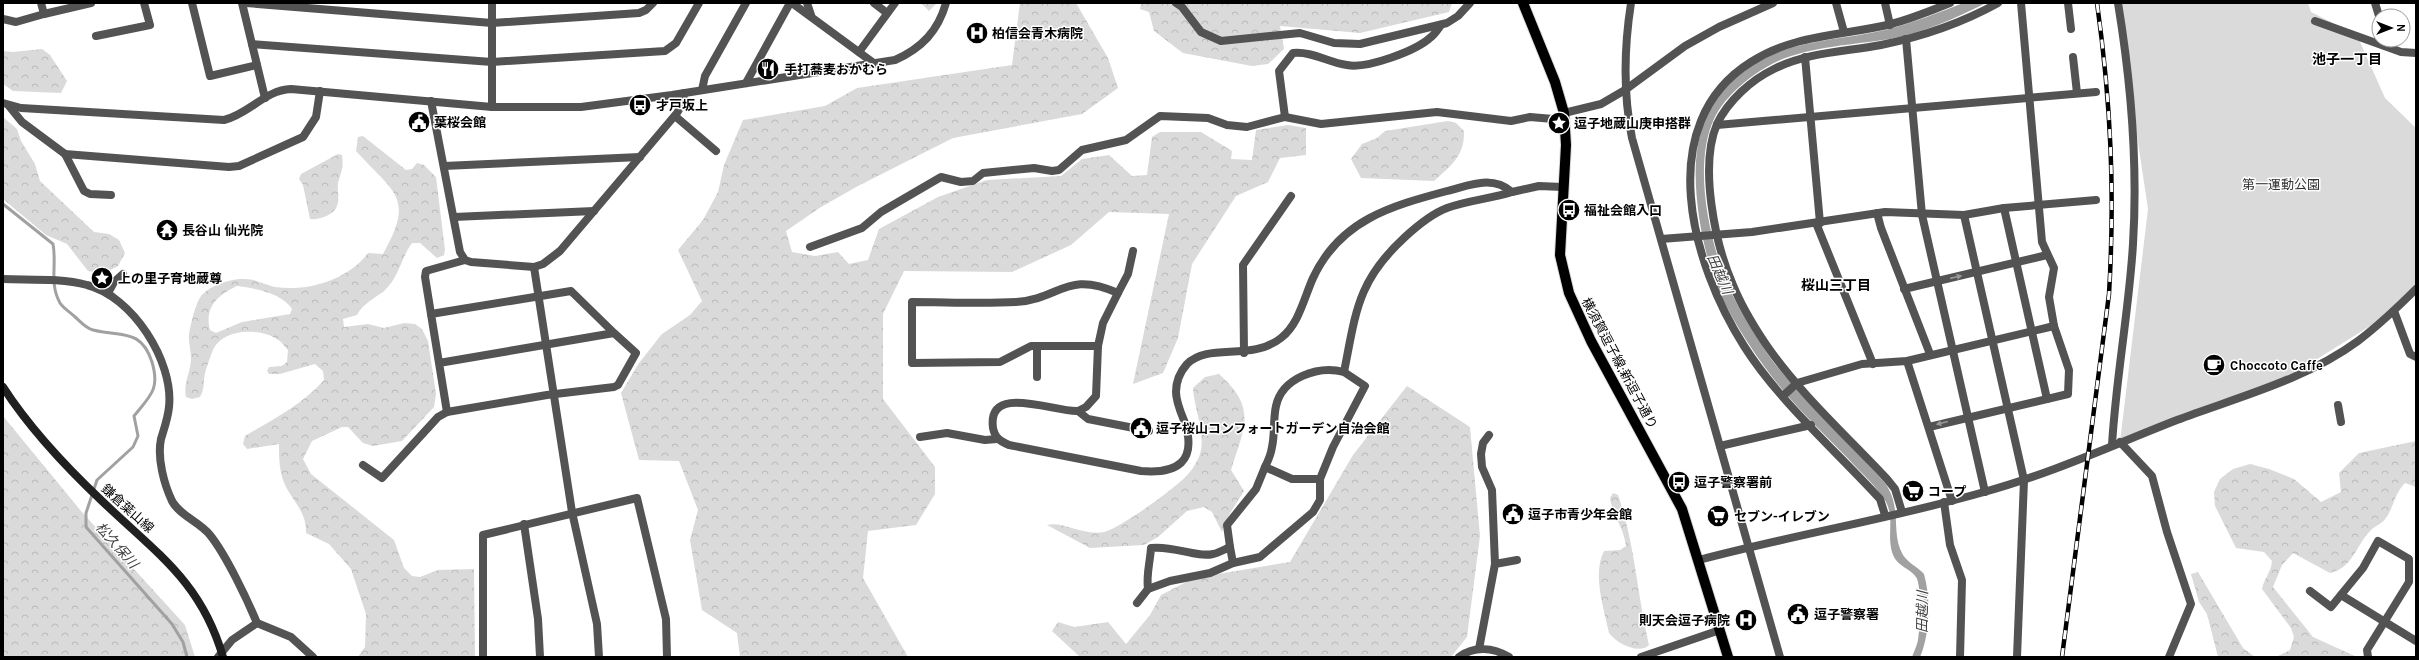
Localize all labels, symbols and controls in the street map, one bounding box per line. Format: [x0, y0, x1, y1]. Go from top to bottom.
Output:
north arrow [2371, 8, 2411, 48]
hospital icon: 柏信会青木病院 [964, 20, 990, 46]
text: N [2394, 24, 2407, 32]
place label: 柏信会青木病院 [992, 26, 1083, 41]
district label: 池子一丁目 [2312, 51, 2382, 68]
restaurant icon: 手打蕎麦おかむら [755, 56, 781, 82]
place label: 手打蕎麦おかむら [784, 62, 888, 77]
bus stop icon: 才戸坂上 [627, 92, 653, 118]
place label: 才戸坂上 [656, 98, 708, 113]
public building icon: 葉桜会館 [406, 109, 432, 135]
place icon: 逗子地蔵山庚申搭群 [1546, 110, 1572, 136]
place label: 葉桜会館 [434, 115, 486, 130]
place label: 逗子地蔵山庚申搭群 [1574, 116, 1691, 131]
park label: 第一運動公園 [2242, 177, 2320, 192]
bus stop icon: 福祉会館入口 [1556, 197, 1582, 223]
place label: 福祉会館入口 [1584, 203, 1662, 218]
temple icon: 長谷山 仙光院 [154, 217, 180, 243]
place label: 長谷山 仙光院 [182, 223, 263, 238]
water label: 田越川 [1703, 252, 1737, 299]
place icon: 上の里子育地蔵尊 [89, 265, 115, 291]
place label: 上の里子育地蔵尊 [118, 271, 222, 286]
one-way arrow [1949, 273, 1962, 279]
district label: 桜山三丁目 [1801, 277, 1871, 294]
street label: 横須賀逗子線;新逗子通り [1579, 295, 1661, 431]
cafe icon: Choccoto Caffe [2201, 352, 2227, 378]
place label: Choccoto Caffe [2230, 358, 2323, 373]
public building icon: 逗子桜山コンフォートガーデン自治会館 [1128, 415, 1154, 441]
one-way arrow [1936, 420, 1948, 426]
place label: 逗子桜山コンフォートガーデン自治会館 [1156, 421, 1390, 436]
bus stop icon: 逗子警察署前 [1666, 469, 1692, 495]
place label: 逗子警察署前 [1694, 475, 1772, 490]
supermarket icon: コープ [1900, 478, 1926, 504]
street label: 鎌倉葉山線 [98, 481, 157, 536]
place label: コープ [1928, 484, 1966, 499]
public building icon: 逗子市青少年会館 [1500, 501, 1526, 527]
supermarket icon: セブン-イレブン [1705, 503, 1731, 529]
place label: 逗子市青少年会館 [1528, 507, 1632, 522]
place label: セブン-イレブン [1734, 509, 1830, 524]
water label: 松久保川 [92, 519, 143, 574]
water label: 田越川 [1914, 589, 1931, 633]
public building icon: 逗子警察署 [1785, 601, 1811, 627]
hospital icon: 則天会逗子病院 [1733, 607, 1759, 633]
place label: 逗子警察署 [1814, 607, 1879, 622]
place label: 則天会逗子病院 [1639, 613, 1730, 628]

